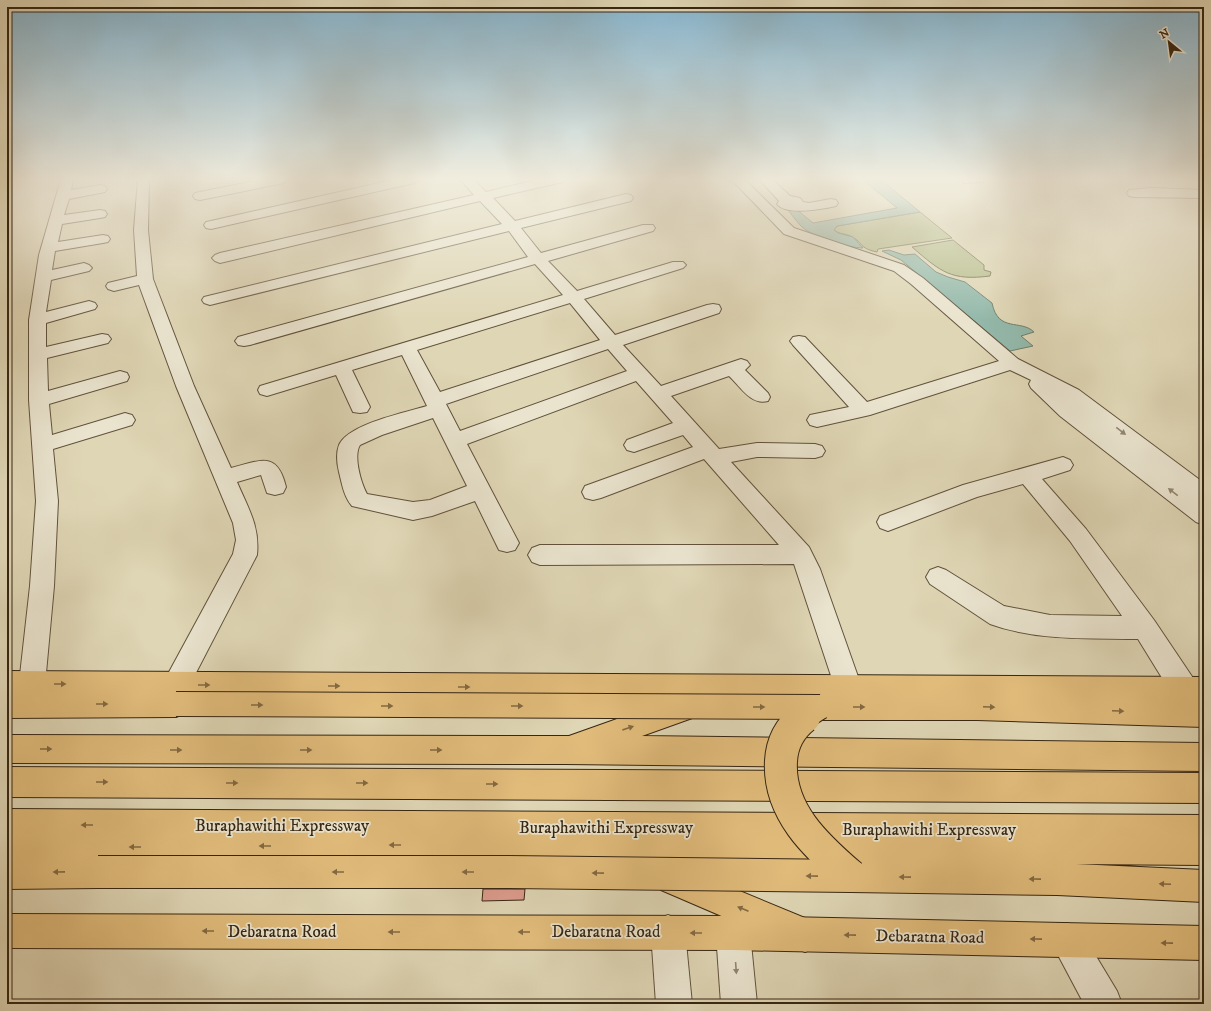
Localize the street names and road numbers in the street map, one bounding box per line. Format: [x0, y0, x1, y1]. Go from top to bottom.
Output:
street label: Buraphawithi Expressway [195, 815, 370, 837]
street label: Buraphawithi Expressway [519, 817, 694, 839]
street label: Buraphawithi Expressway [842, 819, 1017, 841]
street label: Debaratna Road [228, 921, 337, 943]
street label: Debaratna Road [552, 921, 661, 943]
street label: Debaratna Road [875, 925, 985, 949]

